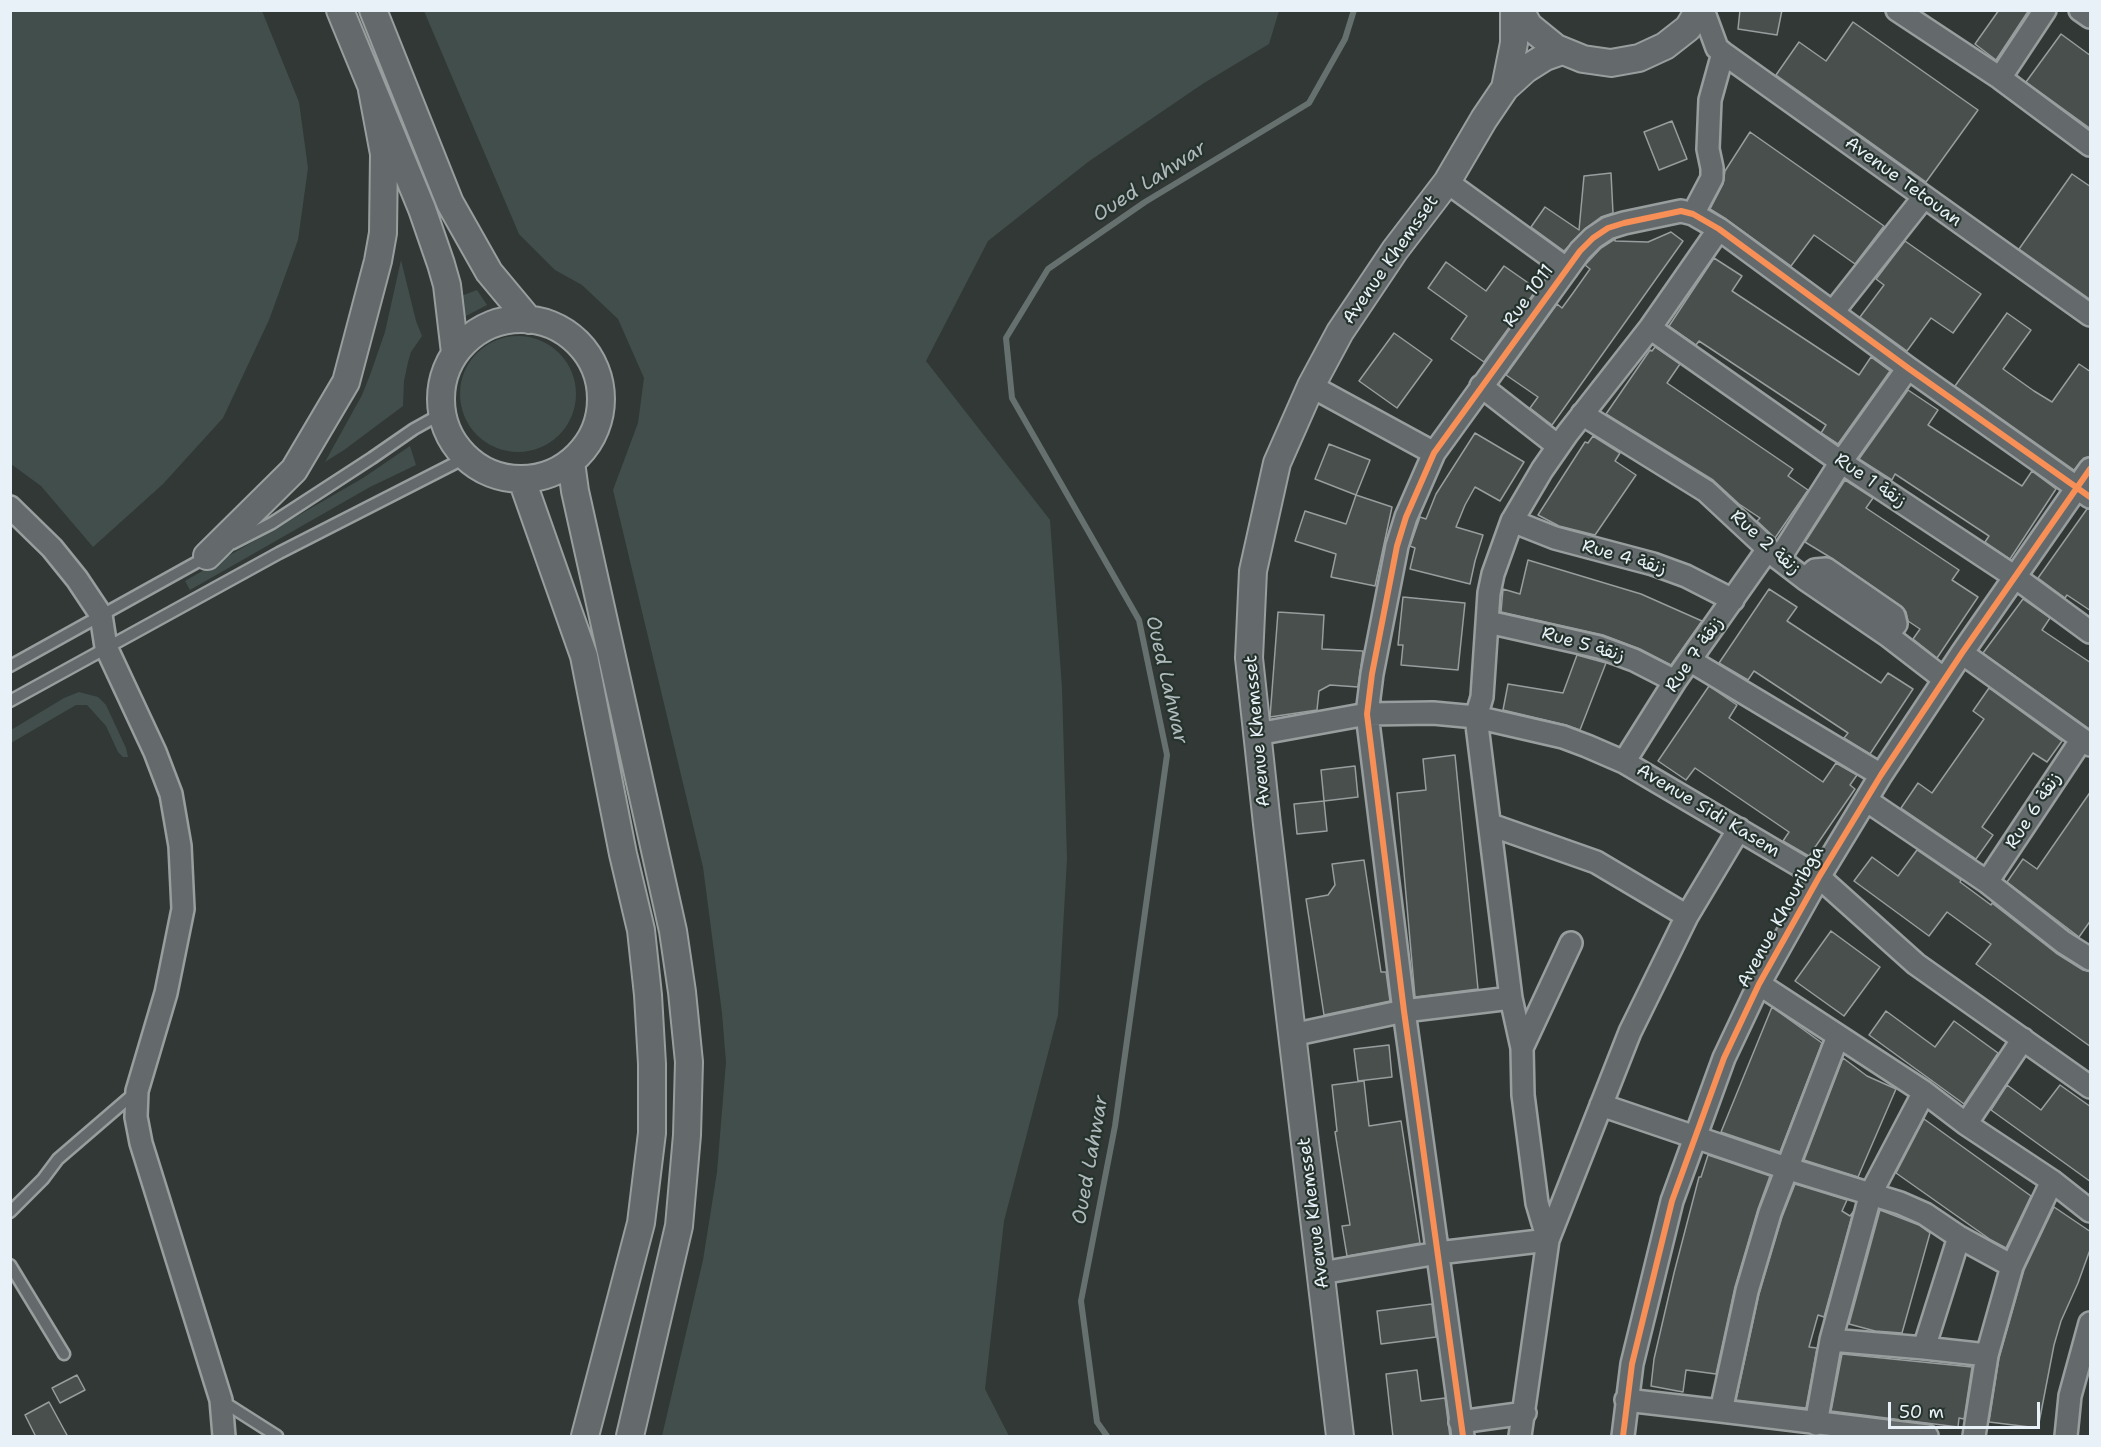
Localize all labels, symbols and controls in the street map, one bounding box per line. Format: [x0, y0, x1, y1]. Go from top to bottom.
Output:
street label: Avenue Tetouan [1840, 132, 1966, 232]
water label: Oued Lahwar [1089, 136, 1211, 228]
street label: Avenue Khemsset [1338, 191, 1444, 329]
street label: Rue 1011 [1499, 260, 1559, 332]
street label: Rue 1 زنقة [1830, 449, 1910, 513]
street label: Rue 2 زنقة [1726, 506, 1804, 580]
street label: Rue 4 زنقة [1579, 536, 1669, 580]
street label: Rue 7 زنقة [1661, 613, 1729, 697]
water label: Oued Lahwar [1140, 614, 1192, 746]
street label: Rue 5 زنقة [1539, 623, 1627, 667]
street label: Avenue Khemsset [1241, 654, 1275, 808]
street label: Avenue Sidi Kasem [1632, 760, 1784, 862]
street label: Rue 6 زنقة [2001, 769, 2067, 853]
street label: Avenue Khouribga [1733, 842, 1829, 992]
water label: Oued Lahwar [1068, 1093, 1114, 1227]
street label: Avenue Khemsset [1294, 1136, 1334, 1290]
scale bar [1891, 1390, 2042, 1428]
text: 50 m [1899, 1400, 1944, 1424]

